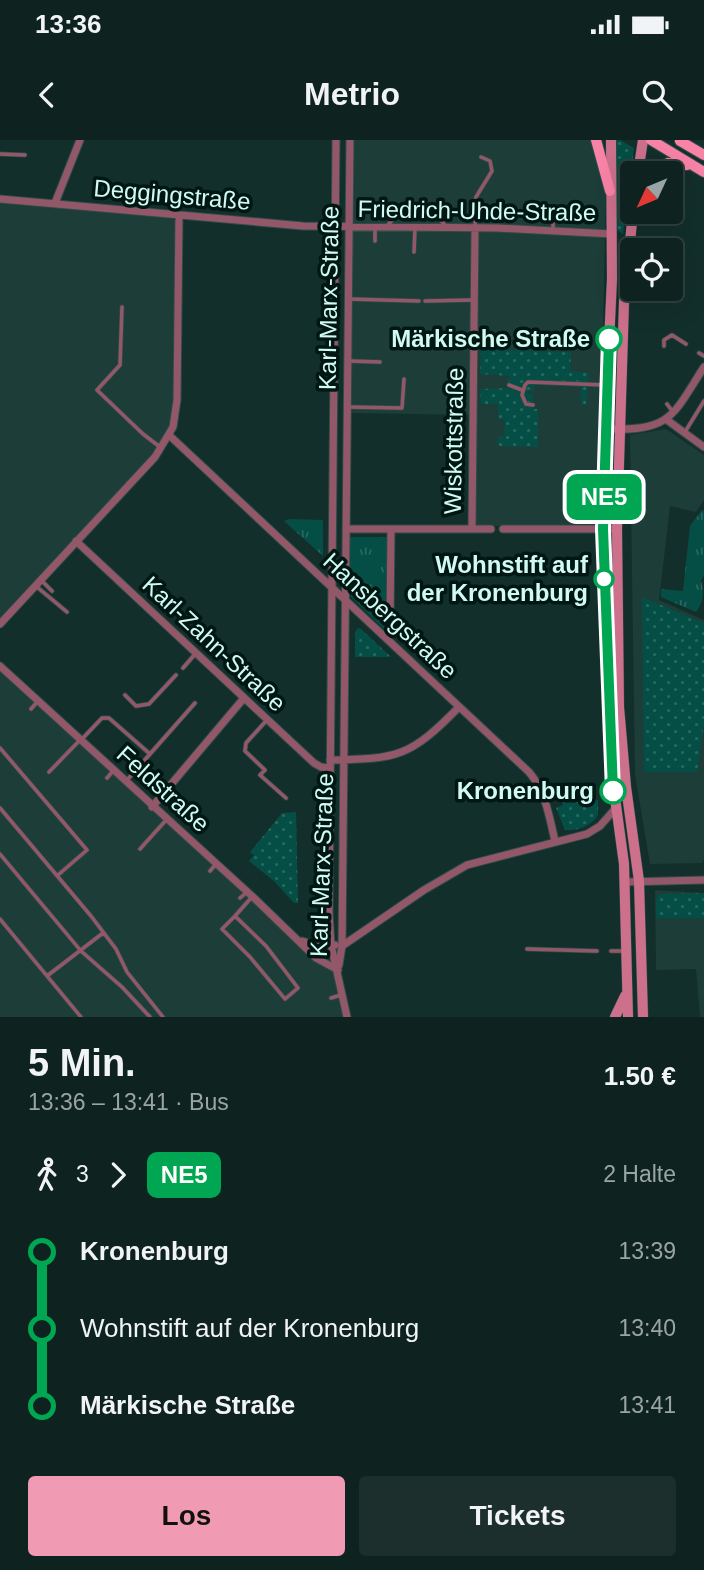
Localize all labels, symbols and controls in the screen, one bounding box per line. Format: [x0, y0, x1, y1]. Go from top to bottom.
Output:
text: 13:36 [35, 9, 102, 39]
icon: back [28, 76, 66, 114]
text: Metrio [304, 76, 400, 112]
icon: search [638, 76, 676, 114]
north arrow [620, 161, 682, 224]
map controls [620, 161, 683, 301]
street label: Deggingstraße [92, 174, 252, 215]
street label: Friedrich-Uhde-Straße [357, 195, 597, 226]
street label: Karl-Marx-Straße [313, 206, 344, 390]
button: locate [620, 238, 683, 301]
place label: Märkische Straße [391, 325, 590, 352]
marker: Märkische Straße [596, 326, 622, 352]
street label: Wiskottstraße [439, 367, 468, 515]
line badge: NE5 [564, 474, 644, 520]
text: NE5 [581, 483, 627, 510]
street label: Hansbergstraße [318, 547, 462, 684]
place label: Wohnstift auf der Kronenburg [407, 551, 589, 606]
marker: Wohnstift auf der Kronenburg [594, 569, 614, 589]
street label: Karl-Zahn-Straße [137, 571, 291, 717]
street label: Feldstraße [112, 740, 215, 837]
street label: Karl-Marx-Straße [305, 773, 338, 957]
place label: Kronenburg [457, 777, 594, 804]
marker: Kronenburg [600, 778, 626, 804]
text: 5 Min. [28, 1042, 136, 1084]
text: 1.50 € [604, 1061, 676, 1091]
text: 13:36 – 13:41 · Bus [28, 1089, 229, 1115]
icon: walk [28, 1156, 66, 1194]
icon: forward [99, 1156, 137, 1194]
text: 3 [76, 1161, 89, 1187]
text: NE5 [161, 1161, 207, 1188]
text: 2 Halte [603, 1161, 676, 1187]
text: Kronenburg [80, 1236, 229, 1266]
text: 13:39 [618, 1238, 676, 1264]
text: Wohnstift auf der Kronenburg [80, 1313, 419, 1343]
text: 13:40 [618, 1315, 676, 1341]
text: Märkische Straße [80, 1390, 295, 1420]
text: 13:41 [618, 1392, 676, 1418]
button: Los [28, 1476, 345, 1556]
button: Tickets [359, 1476, 676, 1556]

